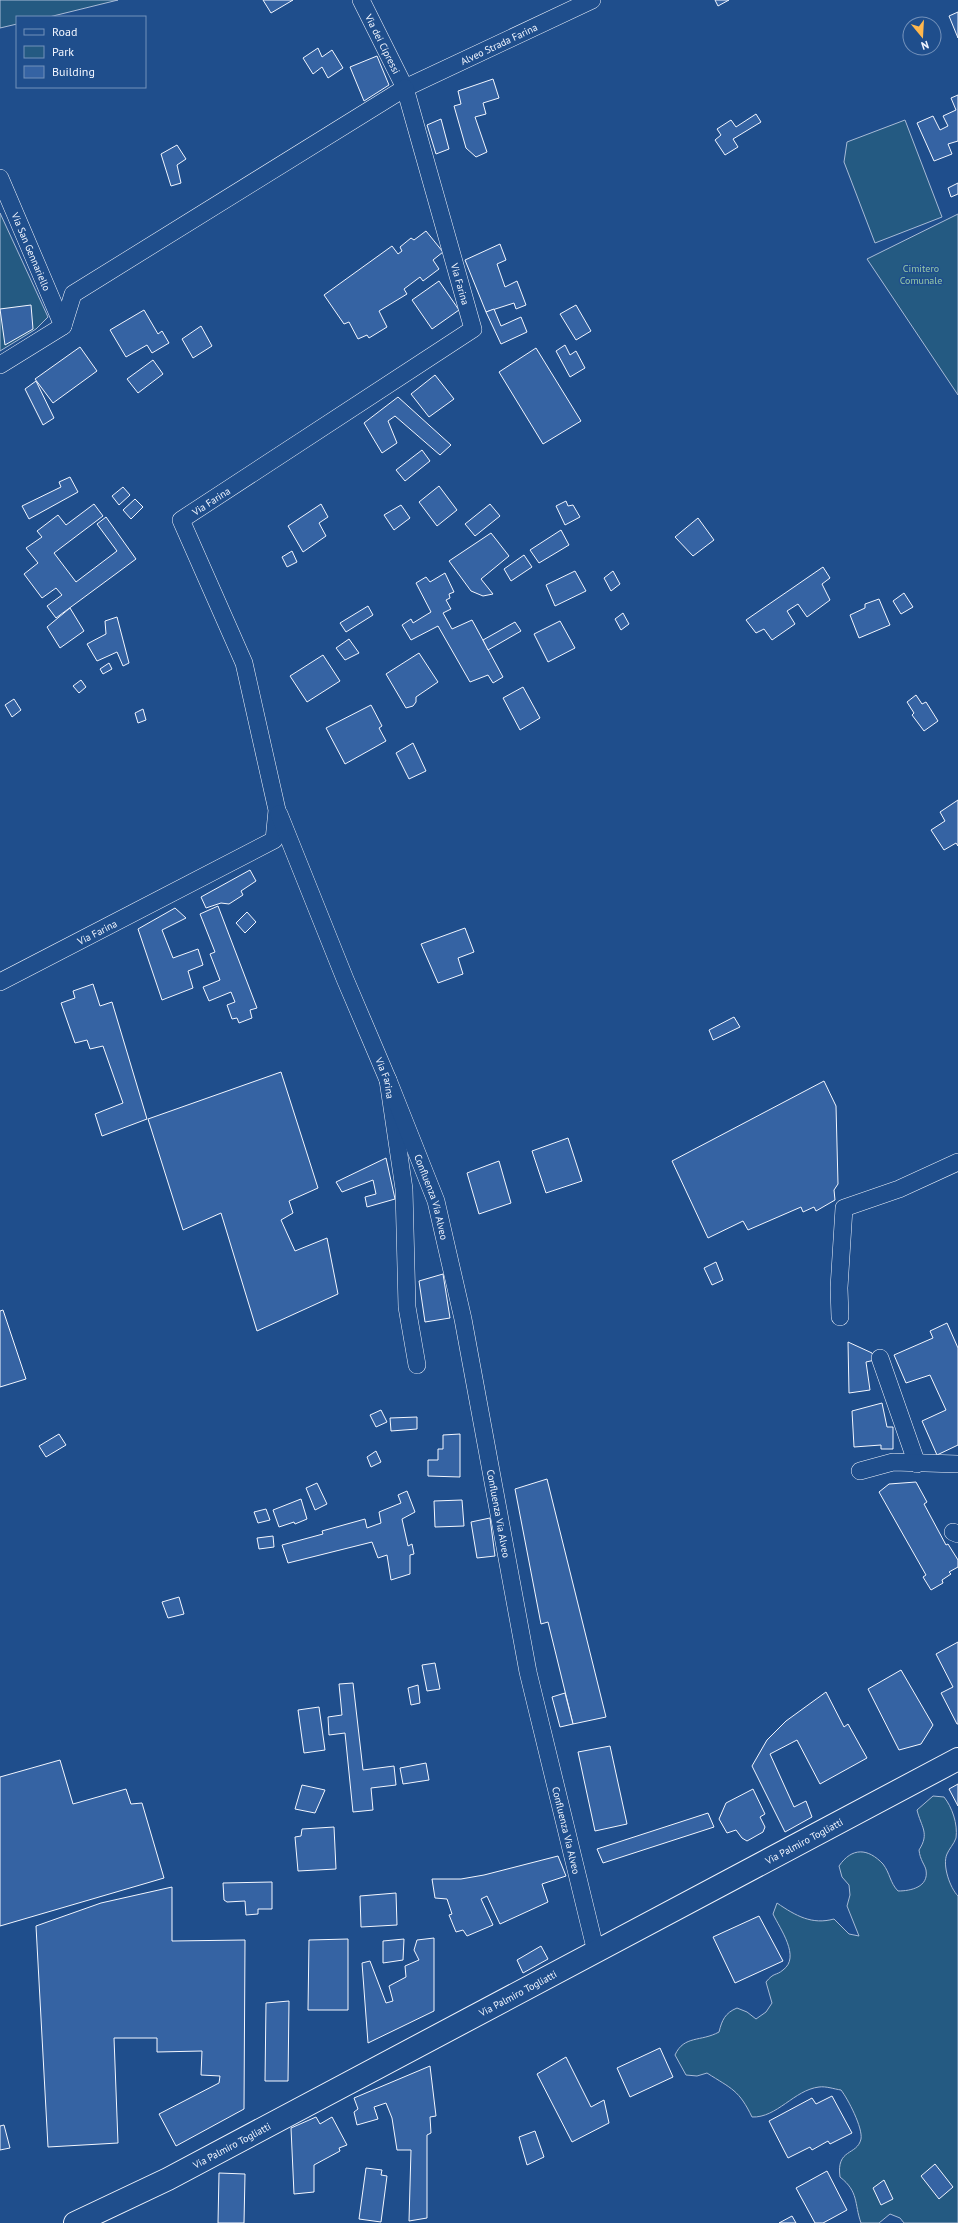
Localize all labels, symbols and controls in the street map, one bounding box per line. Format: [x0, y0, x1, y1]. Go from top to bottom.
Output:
street label: Via dei Cipressi [362, 11, 403, 76]
legend [16, 16, 146, 88]
north arrow [902, 16, 942, 56]
street label: Alveo Strada Farina [458, 21, 539, 68]
text: Road [52, 24, 77, 39]
text: N [919, 38, 931, 53]
text: Park [52, 44, 74, 59]
text: Building [52, 64, 95, 79]
street label: Via San Gennariello [8, 210, 53, 293]
street label: Via Farina [447, 261, 472, 306]
park label: Cimitero Comunale [900, 262, 942, 287]
street label: Via Farina [189, 484, 233, 519]
street label: Via Farina [74, 917, 119, 948]
street label: Via Farina [372, 1055, 397, 1100]
street label: Confluenza Via Alveo [411, 1152, 451, 1241]
street label: Confluenza Via Alveo [484, 1468, 513, 1559]
street label: Confluenza Via Alveo [549, 1785, 583, 1875]
street label: Via Palmiro Togliatti [762, 1815, 845, 1868]
street label: Via Palmiro Togliatti [476, 1968, 559, 2020]
street label: Via Palmiro Togliatti [190, 2120, 273, 2172]

